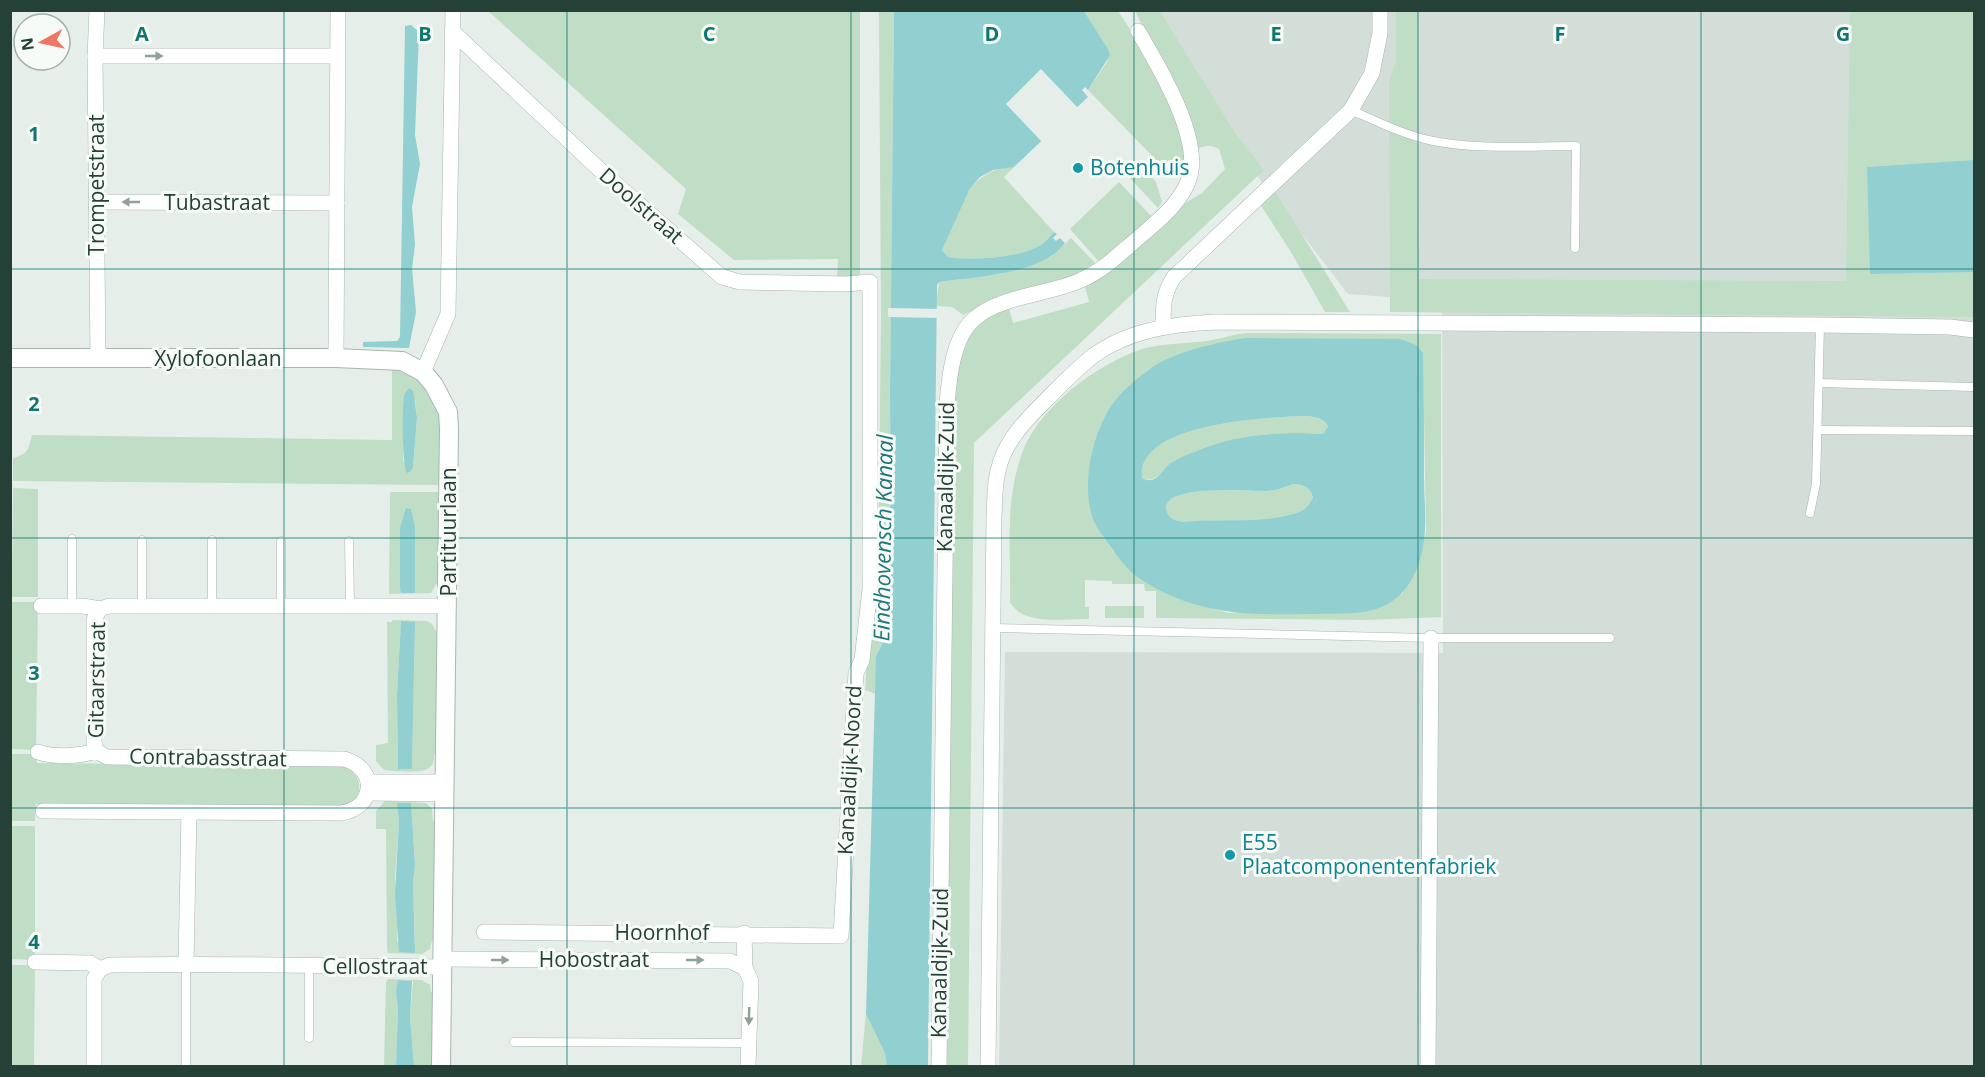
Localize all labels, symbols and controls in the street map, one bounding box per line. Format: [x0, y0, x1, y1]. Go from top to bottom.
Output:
north arrow [12, 12, 72, 72]
text: A [135, 20, 149, 47]
text: B [418, 20, 432, 47]
text: C [703, 20, 716, 47]
text: D [985, 20, 999, 47]
text: E [1270, 20, 1282, 47]
text: F [1555, 20, 1565, 47]
text: G [1836, 20, 1850, 47]
text: N [15, 36, 39, 52]
one-way arrow [144, 51, 163, 61]
street label: Trompetstraat [82, 114, 110, 256]
text: 1 [28, 120, 40, 147]
place label: Botenhuis [1090, 153, 1189, 181]
street label: Doolstraat [594, 161, 690, 250]
marker: Botenhuis [1071, 161, 1085, 175]
street label: Tubastraat [164, 188, 270, 216]
one-way arrow [122, 197, 141, 207]
street label: Xylofoonlaan [154, 344, 282, 372]
text: 2 [28, 390, 40, 417]
street label: Kanaaldijk-Zuid [930, 402, 960, 552]
water label: Eindhovensch Kanaal [865, 434, 899, 642]
street label: Partituurlaan [434, 467, 462, 597]
street label: Gitaarstraat [81, 621, 111, 739]
text: 3 [28, 659, 40, 686]
street label: Kanaaldijk-Noord [831, 684, 867, 855]
street label: Contrabasstraat [129, 742, 287, 772]
place label: E55 Plaatcomponentenfabriek [1242, 828, 1496, 880]
marker: E55 Plaatcomponentenfabriek [1223, 848, 1237, 862]
street label: Kanaaldijk-Zuid [924, 888, 954, 1038]
street label: Hoornhof [615, 918, 711, 946]
text: 4 [28, 928, 40, 955]
street label: Hobostraat [539, 945, 649, 973]
street label: Cellostraat [322, 952, 428, 980]
one-way arrow [491, 955, 510, 965]
one-way arrow [686, 955, 705, 965]
one-way arrow [745, 1007, 754, 1026]

